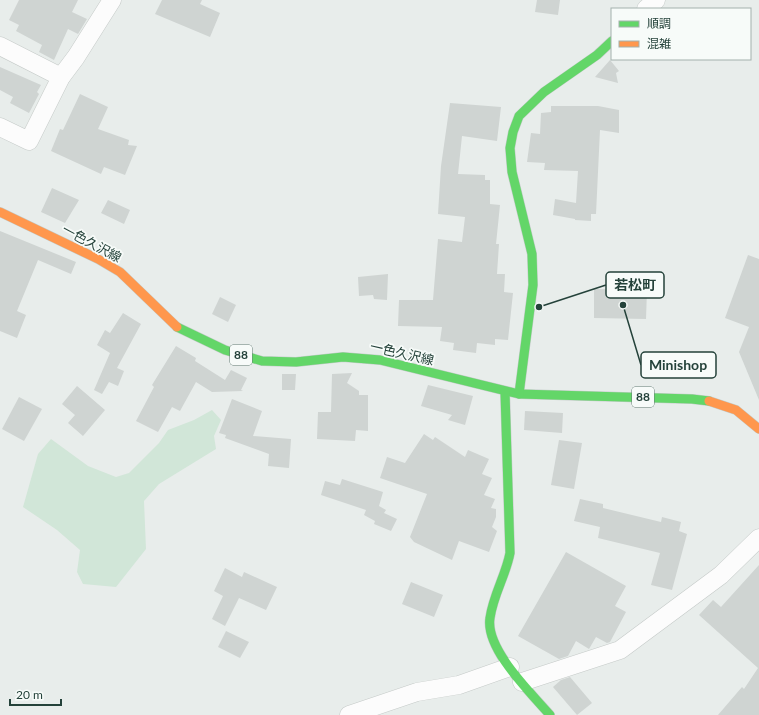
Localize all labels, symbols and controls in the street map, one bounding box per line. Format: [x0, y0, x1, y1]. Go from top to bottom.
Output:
legend [611, 8, 751, 60]
text: 順調 [647, 16, 671, 31]
text: 混雑 [647, 36, 671, 51]
street label: 一色久沢線 [60, 221, 124, 265]
callout: 若松町 [606, 272, 664, 298]
text: 若松町 [614, 276, 656, 293]
street label: 一色久沢線 [369, 338, 435, 368]
road number: 88 [230, 345, 252, 365]
callout: Minishop [641, 352, 716, 378]
text: Minishop [649, 356, 707, 373]
road number: 88 [632, 387, 654, 407]
scale bar [10, 681, 61, 707]
text: 20 m [16, 687, 43, 702]

